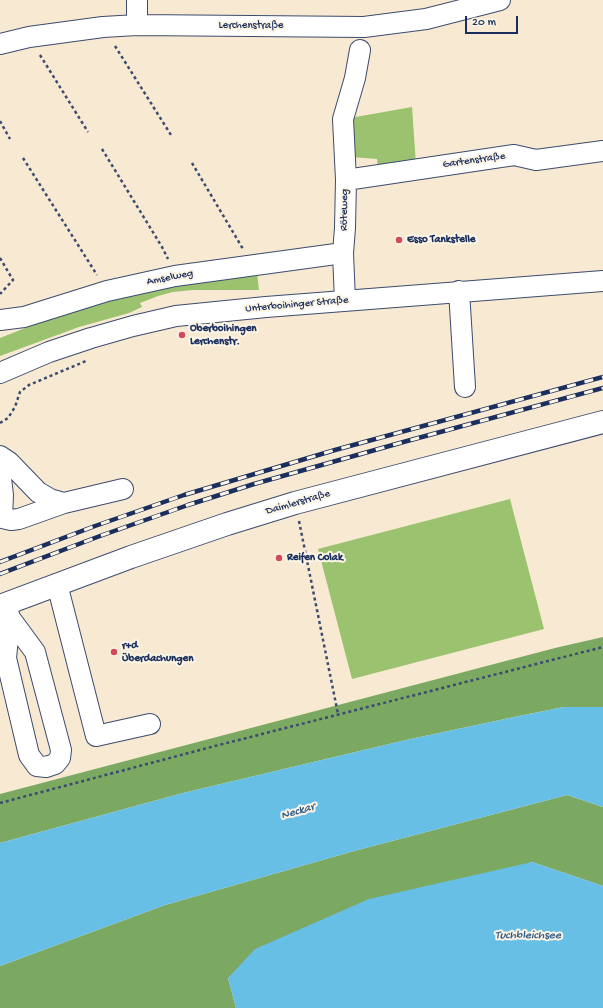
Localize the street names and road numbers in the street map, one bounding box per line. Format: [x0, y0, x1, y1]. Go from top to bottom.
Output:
street label: Lerchenstraße [218, 19, 284, 33]
street label: Gartenstraße [442, 150, 506, 172]
street label: Röteweg [338, 189, 352, 231]
street label: Amselweg [146, 267, 194, 289]
street label: Unterboihinger Straße [245, 294, 349, 316]
street label: Daimlerstraße [264, 488, 332, 518]

